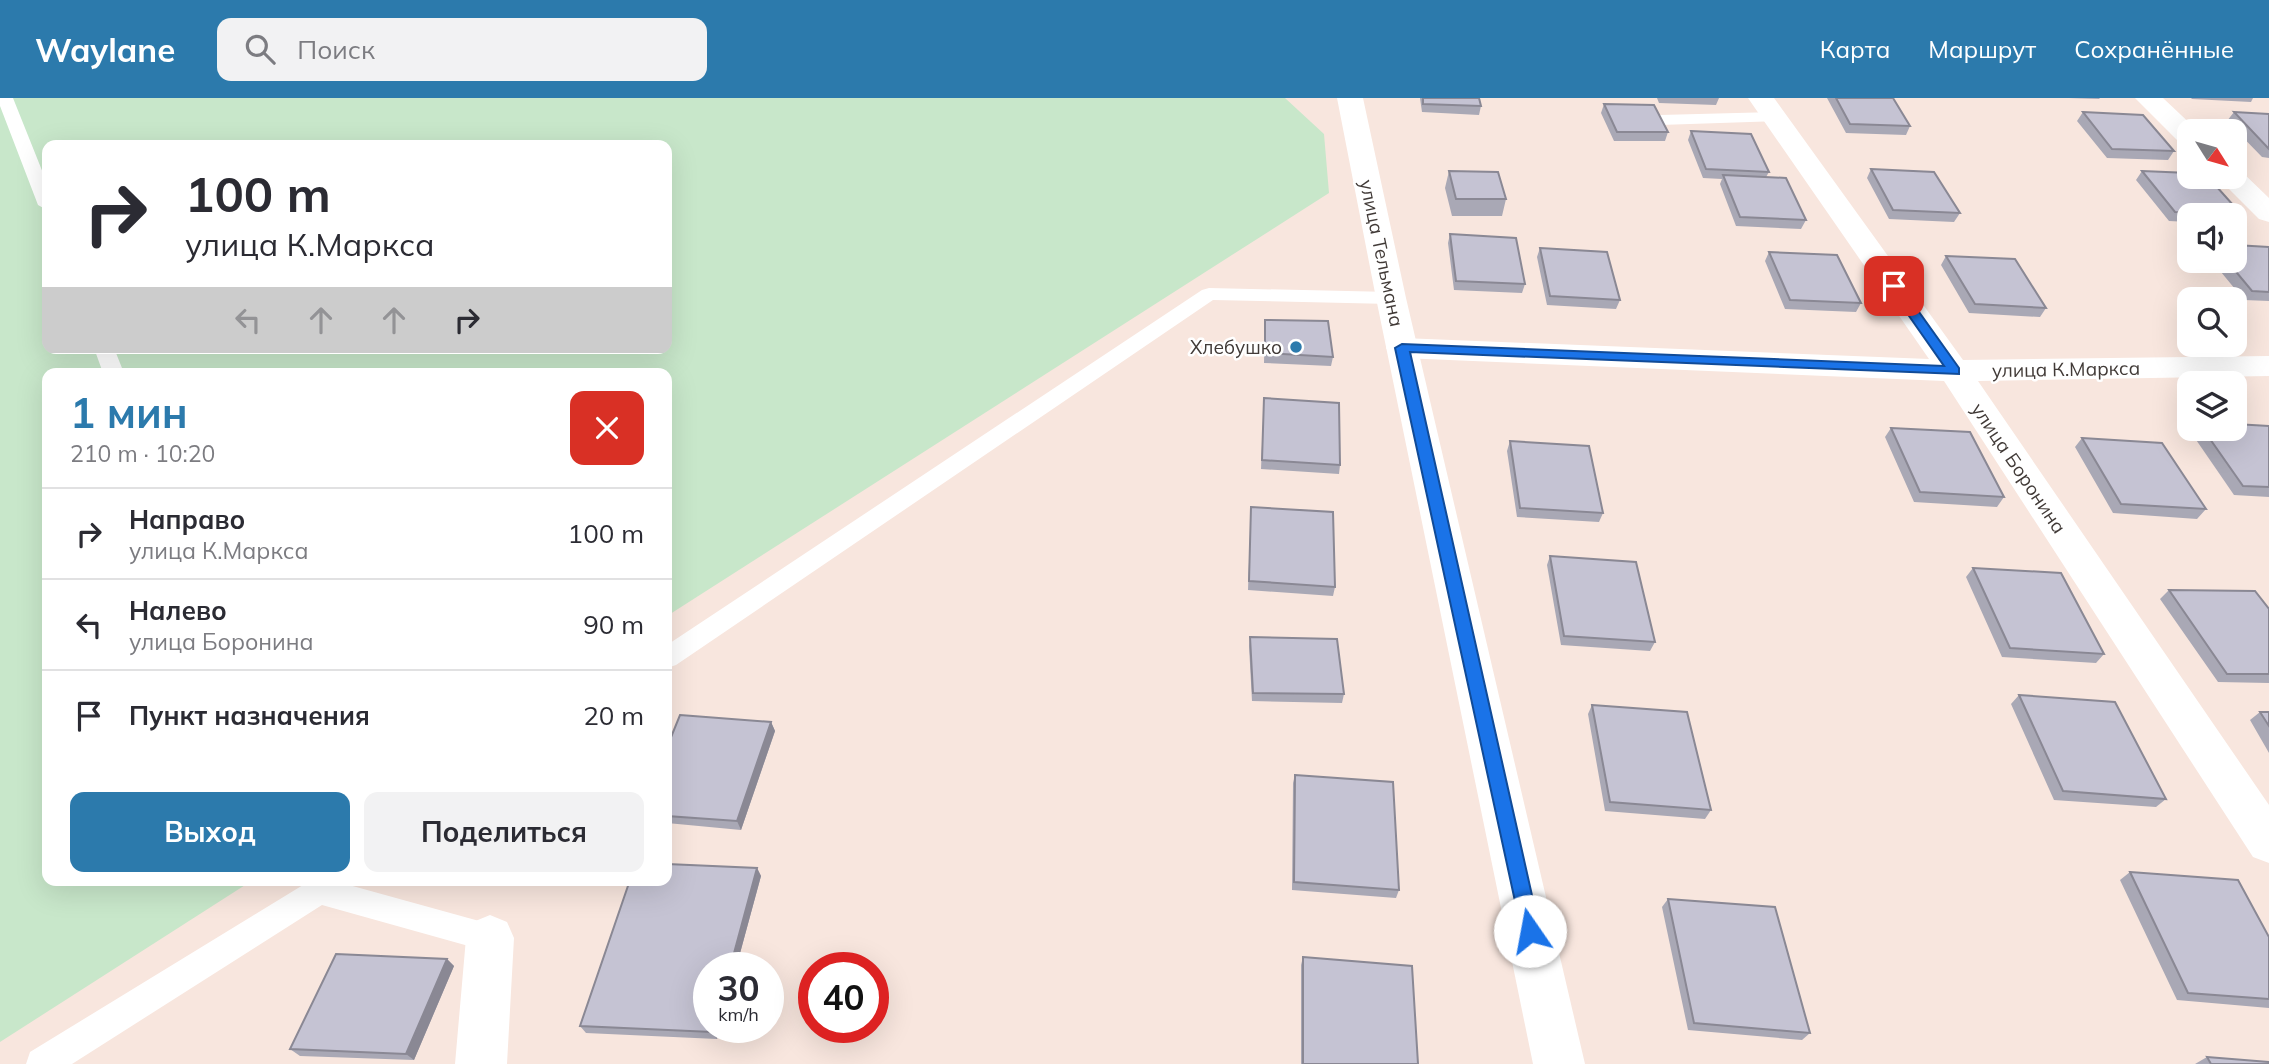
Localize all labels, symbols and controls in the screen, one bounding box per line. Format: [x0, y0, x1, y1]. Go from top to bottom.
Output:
search box [217, 18, 707, 81]
text: Waylane [35, 29, 175, 70]
icon: search [241, 30, 279, 68]
text: Поиск [297, 33, 375, 66]
text: Карта [1820, 34, 1890, 64]
text: Маршрут [1928, 34, 2036, 64]
text: Сохранённые [2074, 34, 2234, 64]
north arrow [2177, 119, 2247, 189]
map controls [2177, 119, 2247, 441]
text: 100 m [185, 163, 331, 224]
icon: right [70, 168, 161, 259]
street label: улица Тельмана [1355, 177, 1409, 329]
button: sound [2177, 203, 2247, 273]
text: улица К.Маркса [185, 224, 435, 264]
pin [1864, 256, 1924, 316]
icon: arrive [1875, 267, 1913, 305]
button: search [2177, 287, 2247, 357]
icon: left [229, 301, 267, 339]
icon: ahead [302, 301, 340, 339]
icon: ahead [375, 301, 413, 339]
icon: right [448, 301, 486, 339]
place label: Хлебушко [1190, 335, 1282, 359]
marker: Хлебушко [1288, 339, 1304, 355]
street label: улица К.Маркса [1992, 356, 2140, 382]
button: layers [2177, 371, 2247, 441]
text: 1 мин [70, 386, 188, 439]
button: close [570, 391, 644, 465]
street label: улица Боронина [1966, 398, 2072, 538]
text: 210 m · 10:20 [70, 439, 215, 468]
text: Направо [129, 503, 245, 536]
icon: right [70, 515, 108, 553]
text: 100 m [568, 517, 644, 550]
text: улица К.Маркса [129, 536, 308, 565]
text: Налево [129, 594, 227, 627]
icon: left [70, 606, 108, 644]
text: 90 m [583, 608, 644, 641]
text: улица Боронина [129, 627, 314, 656]
icon: arrive [70, 697, 108, 735]
text: Пункт назначения [129, 699, 370, 732]
text: 20 m [583, 699, 644, 732]
button: Выход [70, 792, 350, 872]
button: Поделиться [364, 792, 644, 872]
position arrow [1493, 894, 1567, 968]
speed limit sign: 40 [798, 952, 889, 1043]
text: 30 [717, 966, 760, 1010]
text: km/h [718, 1003, 759, 1026]

